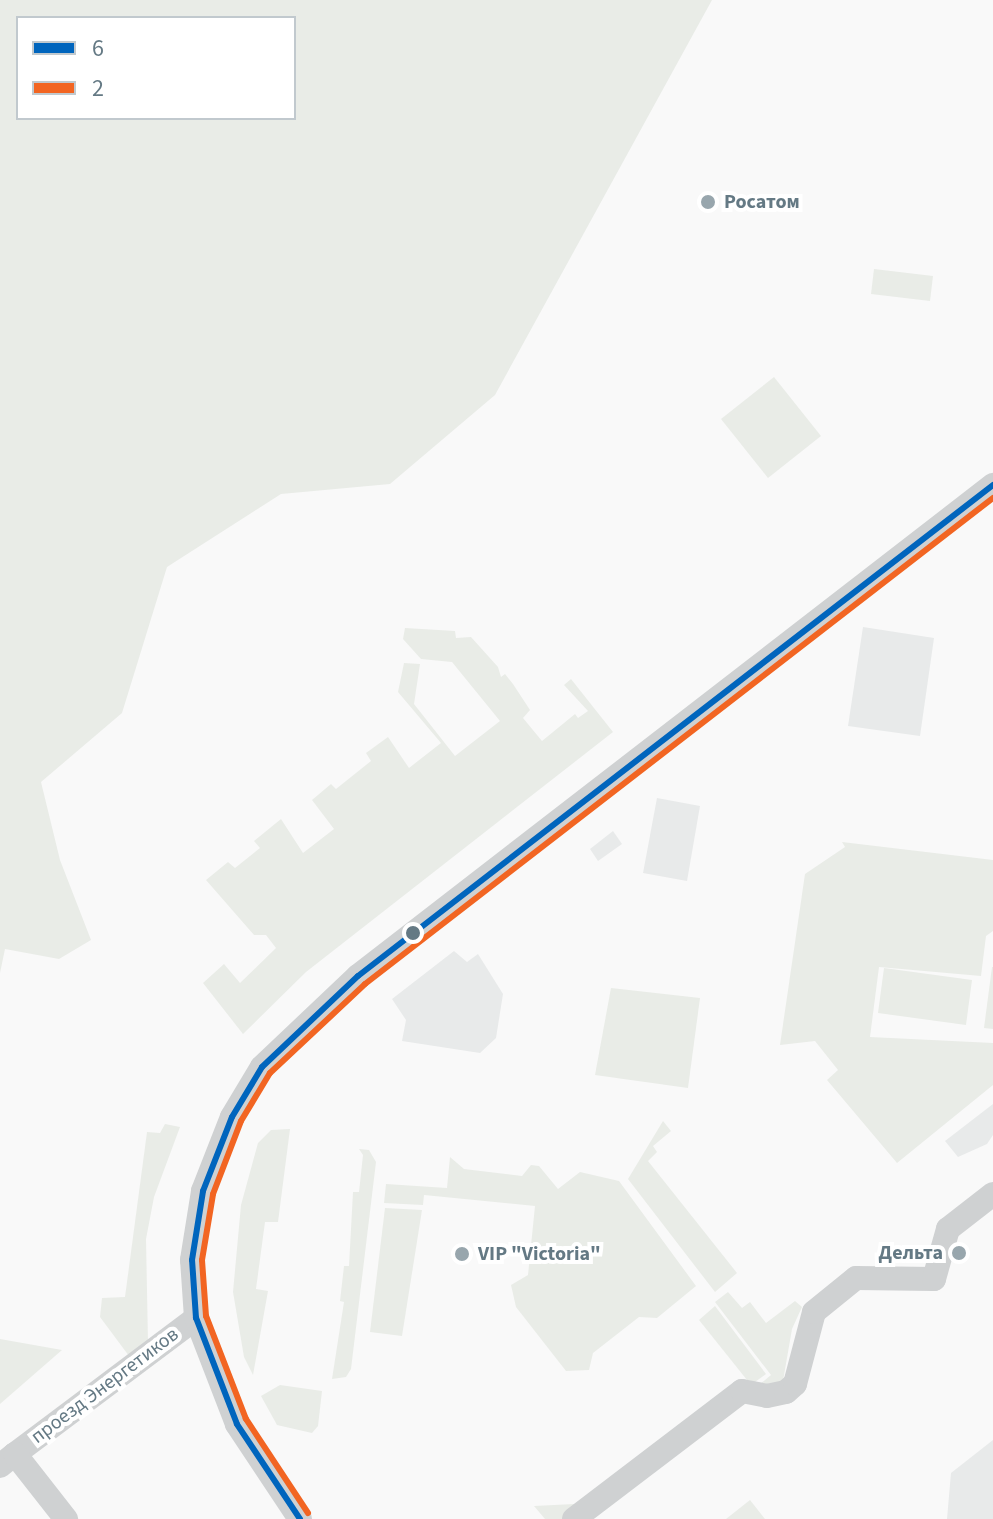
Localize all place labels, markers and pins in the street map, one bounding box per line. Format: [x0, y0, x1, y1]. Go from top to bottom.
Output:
place label: Росатом [724, 190, 800, 214]
marker: Росатом [699, 193, 717, 211]
unlabelled marker [405, 925, 421, 941]
place label: Дельта [878, 1241, 943, 1265]
place label: VIP "Victoria" [478, 1242, 601, 1266]
marker: Дельта [950, 1244, 968, 1262]
marker: VIP "Victoria" [453, 1245, 471, 1263]

